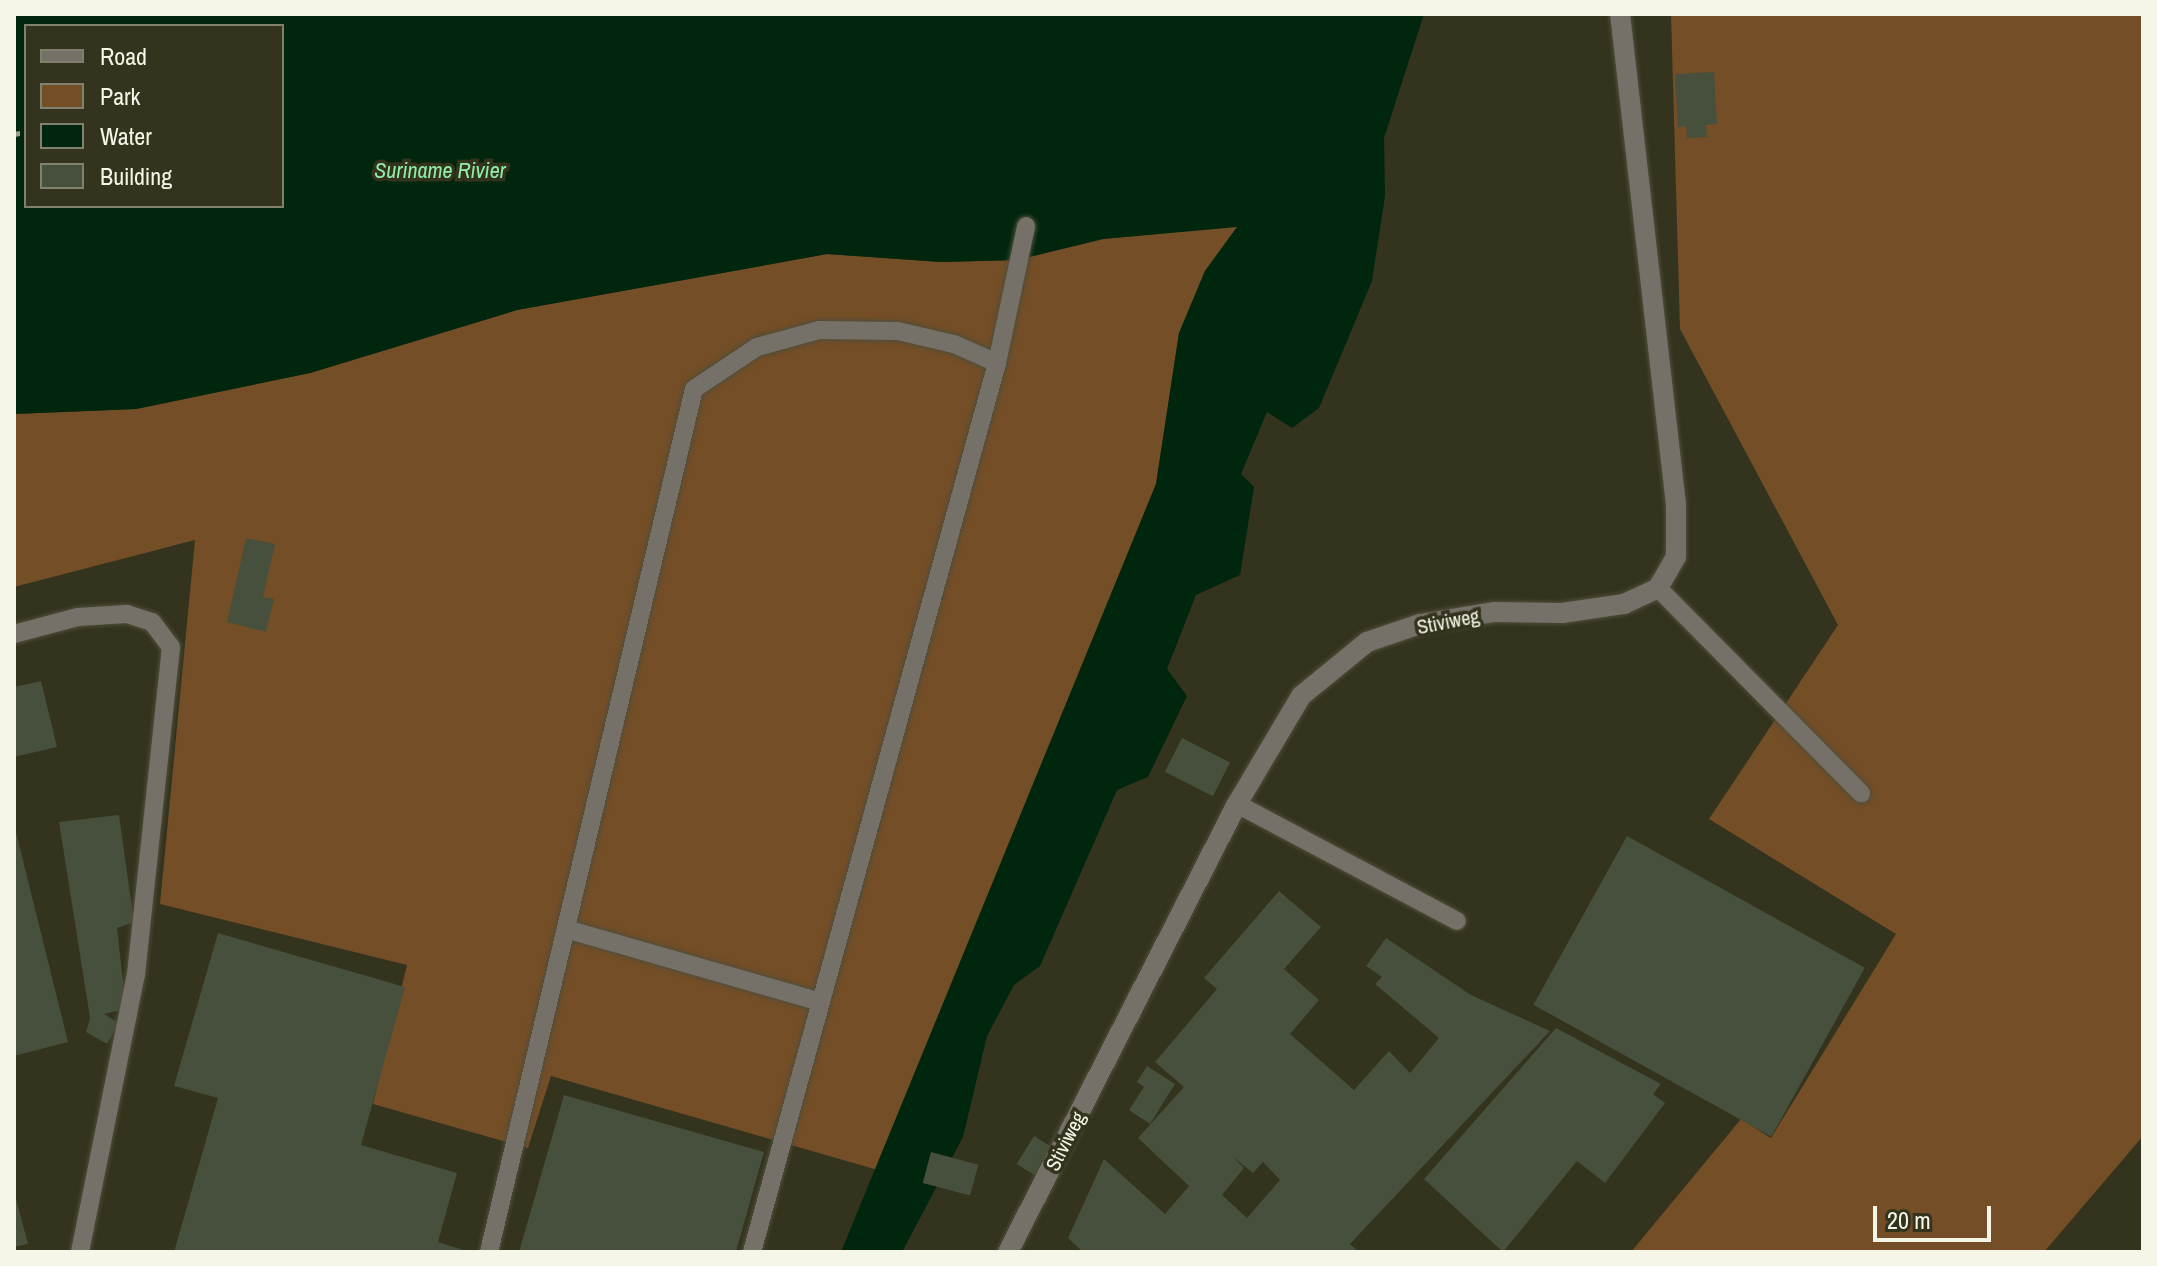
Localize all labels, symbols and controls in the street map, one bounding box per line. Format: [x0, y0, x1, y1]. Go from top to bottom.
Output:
legend [24, 24, 284, 208]
text: Road [100, 40, 147, 72]
text: Park [100, 80, 140, 112]
text: Water [100, 120, 152, 152]
water label: Suriname Rivier [374, 158, 506, 184]
text: Building [100, 160, 172, 192]
street label: Stiviweg [1415, 603, 1481, 639]
street label: Stiviweg [1040, 1108, 1090, 1174]
scale bar [1877, 1190, 1995, 1240]
text: 20 m [1887, 1204, 1931, 1236]

